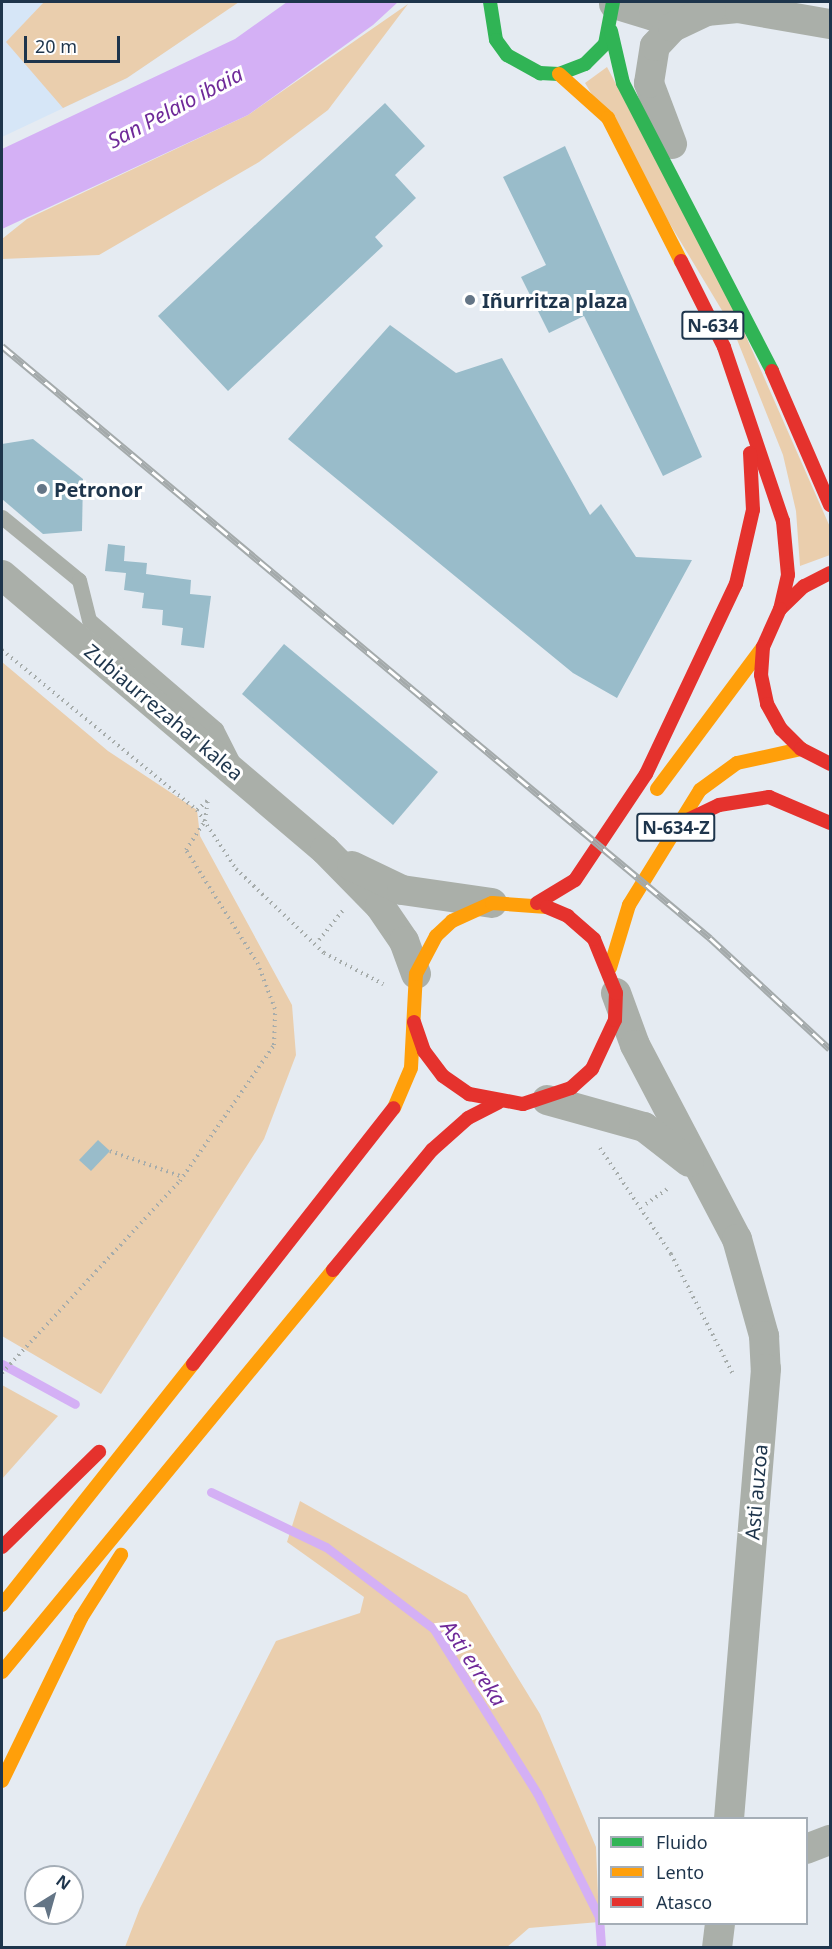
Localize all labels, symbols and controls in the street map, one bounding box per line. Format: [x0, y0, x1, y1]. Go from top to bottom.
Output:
scale bar [27, 24, 123, 62]
text: 20 m [35, 34, 77, 58]
water label: San Pelaio ibaia [103, 61, 247, 153]
place label: Iñurritza plaza [482, 288, 628, 312]
marker: Iñurritza plaza [463, 293, 477, 307]
road number: N-634 [680, 310, 746, 340]
place label: Petronor [54, 477, 143, 501]
marker: Petronor [35, 482, 49, 496]
street label: Zubiaurrezahar kalea [80, 639, 248, 785]
road number: N-634-Z [636, 812, 716, 842]
street label: Asti auzoa [740, 1443, 772, 1541]
water label: Asti erreka [436, 1615, 512, 1711]
legend [598, 1817, 808, 1925]
text: Fluido [656, 1830, 708, 1854]
text: Lento [656, 1860, 704, 1884]
north arrow [24, 1865, 84, 1925]
text: N [52, 1870, 75, 1895]
text: Atasco [656, 1890, 712, 1914]

